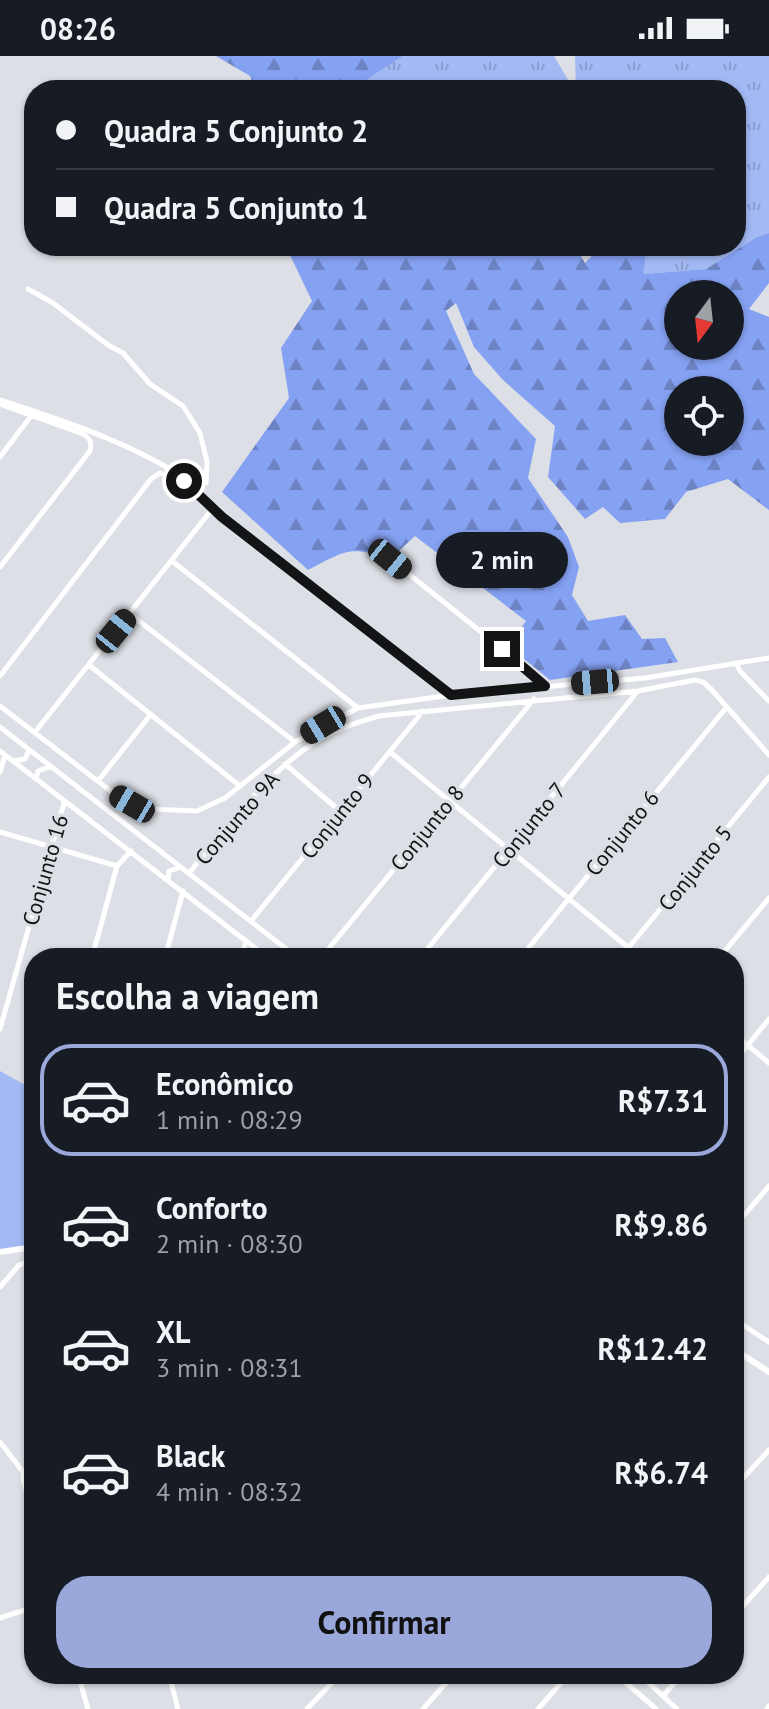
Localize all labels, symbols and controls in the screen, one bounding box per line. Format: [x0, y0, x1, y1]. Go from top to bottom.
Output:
text: 08:26 [40, 9, 116, 48]
text: Quadra 5 Conjunto 2 [104, 111, 368, 150]
text: Quadra 5 Conjunto 1 [104, 188, 368, 227]
north arrow [664, 280, 744, 360]
map controls [664, 280, 744, 456]
button: locate [664, 376, 744, 456]
route start [166, 463, 202, 499]
callout: 2 min [436, 533, 568, 589]
car [364, 535, 416, 583]
text: 2 min [470, 543, 534, 576]
car [92, 605, 140, 657]
route end [484, 631, 520, 667]
car [570, 668, 620, 696]
car [296, 702, 350, 748]
street label: Conjunto 9A [189, 765, 285, 871]
street label: Conjunto 9 [294, 767, 380, 865]
street label: Conjunto 7 [486, 776, 572, 874]
street label: Conjunto 8 [384, 779, 470, 877]
car [105, 782, 159, 826]
street label: Conjunto 6 [579, 784, 665, 882]
street label: Conjunto 16 [16, 811, 74, 929]
street label: Conjunto 5 [652, 819, 738, 917]
text: Escolha a viagem [56, 972, 319, 1019]
icon: car [60, 1064, 132, 1136]
text: Econômico [156, 1064, 294, 1103]
text: R$7.31 [618, 1081, 708, 1120]
text: 1 min · 08:29 [156, 1103, 303, 1136]
icon: car [60, 1188, 132, 1260]
text: Conforto [156, 1188, 268, 1227]
text: R$9.86 [615, 1205, 708, 1244]
text: 2 min · 08:30 [156, 1227, 303, 1260]
icon: car [60, 1312, 132, 1384]
text: XL [156, 1312, 190, 1351]
text: R$12.42 [598, 1329, 708, 1368]
text: 3 min · 08:31 [156, 1351, 303, 1384]
icon: car [60, 1436, 132, 1508]
text: Black [156, 1436, 225, 1475]
text: R$6.74 [615, 1453, 708, 1492]
text: 4 min · 08:32 [156, 1475, 303, 1508]
button: Confirmar [56, 1576, 712, 1668]

